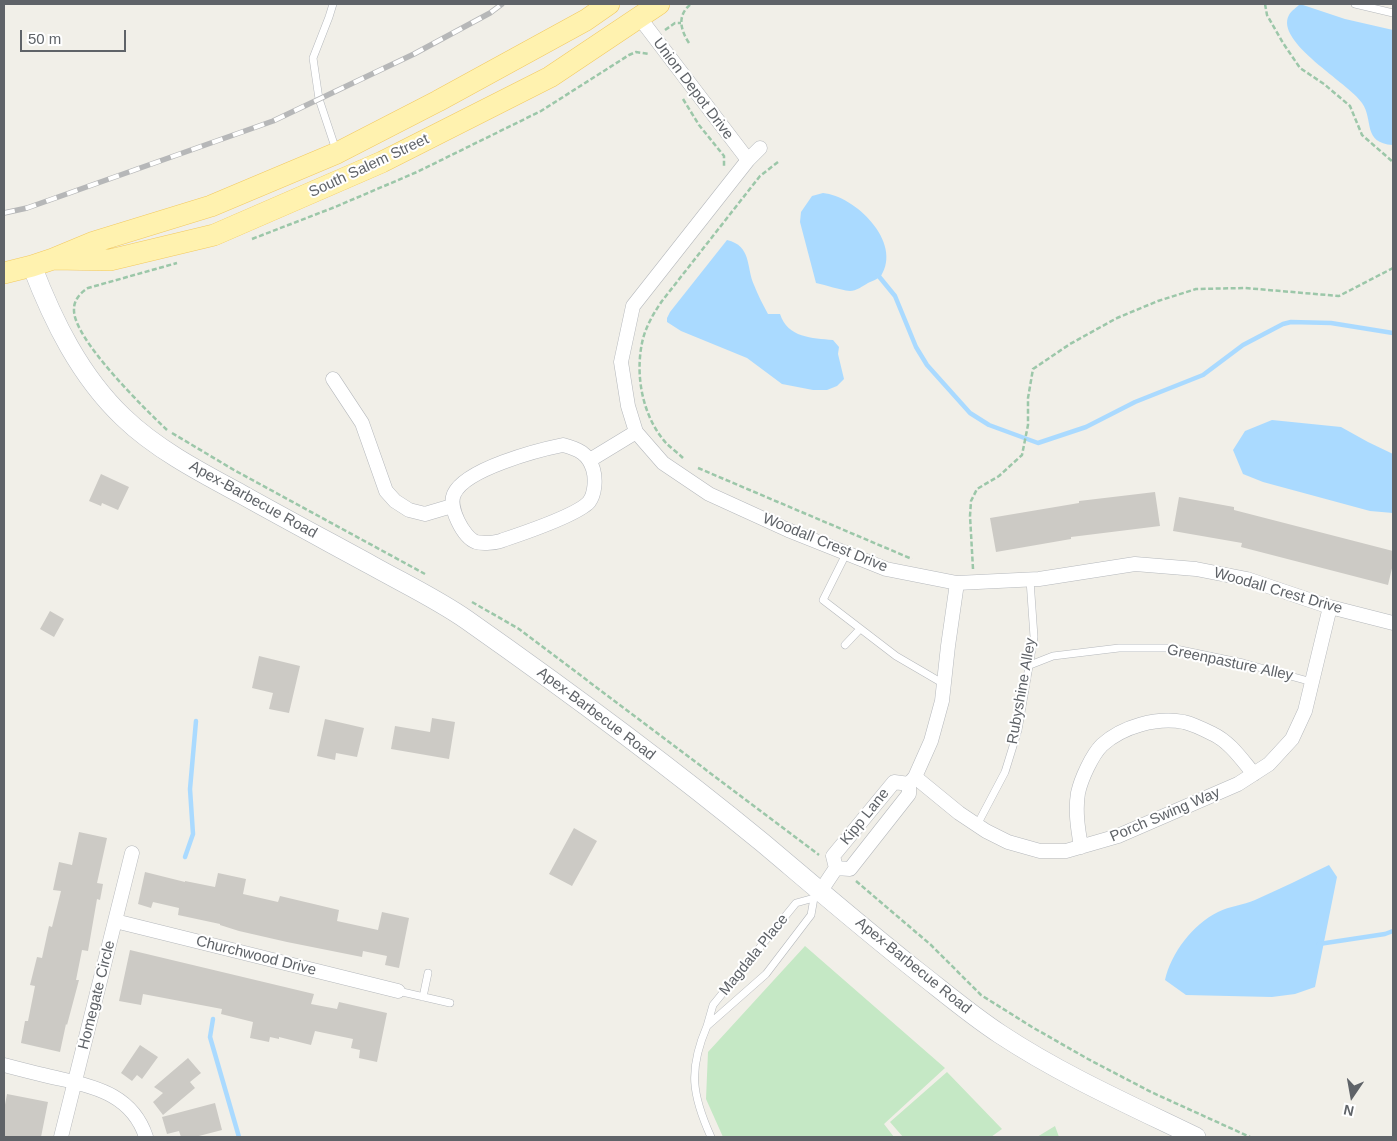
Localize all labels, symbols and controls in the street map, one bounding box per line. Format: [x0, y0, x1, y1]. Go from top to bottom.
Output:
scale bar [22, 20, 129, 52]
text: 50 m [28, 30, 61, 47]
street label: Union Depot Drive [649, 35, 737, 143]
street label: South Salem Street [306, 130, 432, 202]
street label: Apex-Barbecue Road [186, 457, 320, 543]
street label: Woodall Crest Drive [760, 510, 890, 576]
street label: Woodall Crest Drive [1212, 564, 1344, 618]
street label: Rubyshine Alley [1004, 636, 1040, 746]
street label: Greenpasture Alley [1165, 641, 1295, 685]
street label: Apex-Barbecue Road [533, 664, 659, 764]
street label: Porch Swing Way [1107, 784, 1223, 846]
street label: Kipp Lane [837, 785, 893, 849]
street label: Magdala Place [716, 911, 792, 999]
street label: Apex-Barbecue Road [852, 914, 974, 1018]
street label: Churchwood Drive [194, 932, 318, 980]
street label: Homegate Circle [75, 939, 119, 1051]
north arrow [1327, 1071, 1377, 1121]
text: N [1342, 1102, 1355, 1120]

